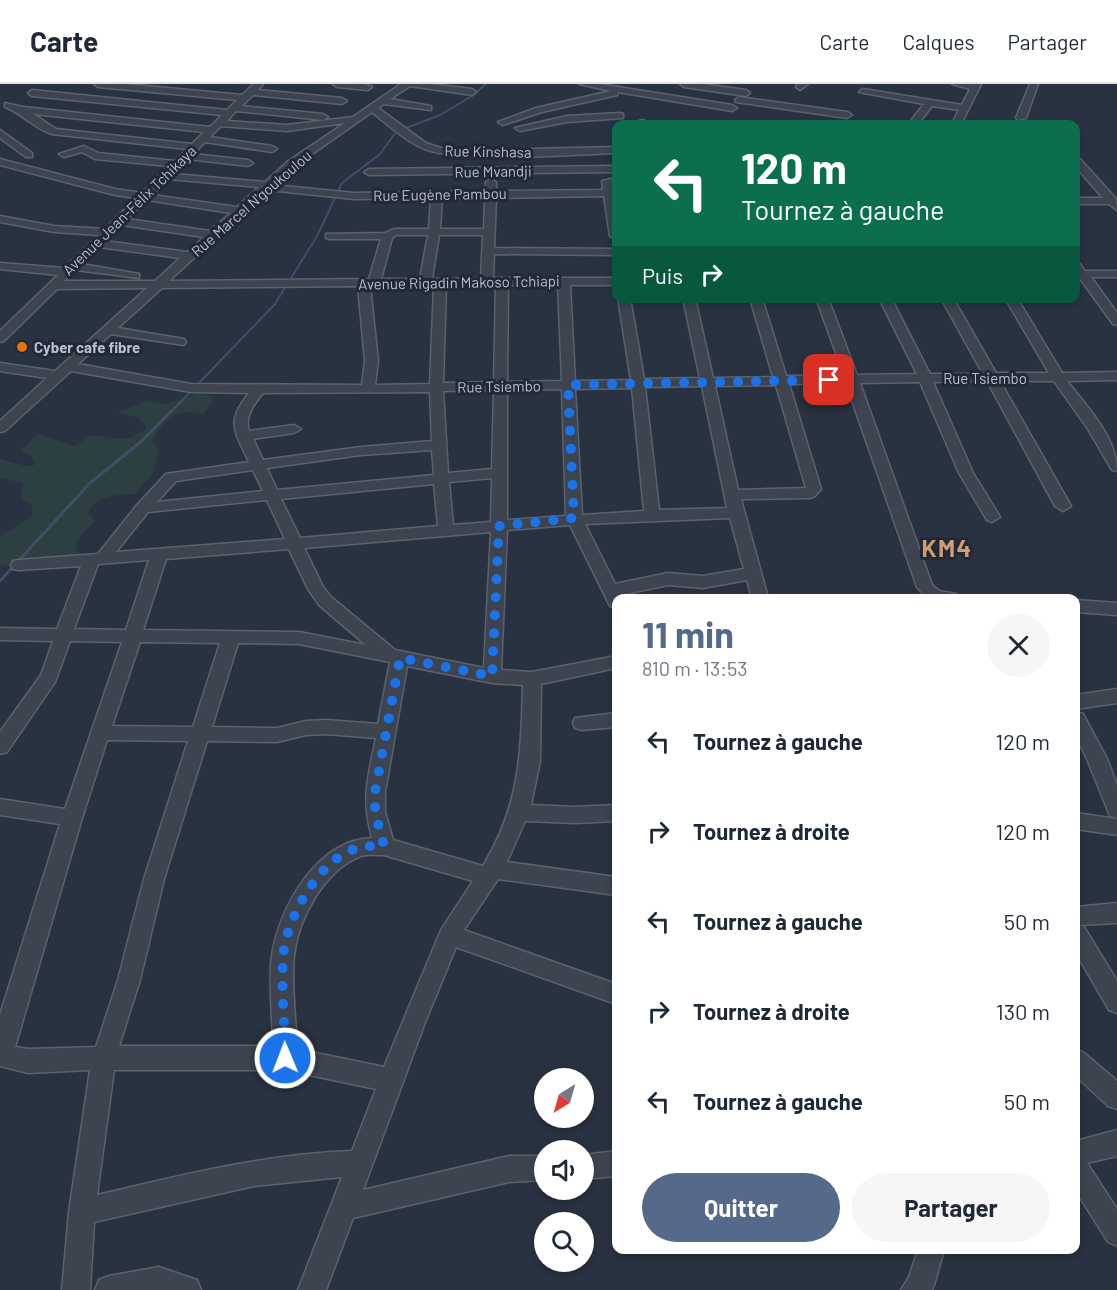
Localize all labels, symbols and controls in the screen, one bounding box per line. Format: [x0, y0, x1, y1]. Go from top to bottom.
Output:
text: Carte [30, 24, 98, 58]
text: Carte [820, 29, 869, 54]
text: Calques [902, 29, 975, 54]
text: Partager [1008, 29, 1087, 54]
street label: Avenue Jean-Félix Tchikaya [58, 141, 200, 279]
street label: Rue Kinshasa [444, 141, 532, 161]
text: 120 m [741, 142, 847, 192]
icon: left [642, 144, 720, 222]
street label: Rue Marcel N'goukoulou [187, 146, 315, 260]
street label: Rue Mvandji [454, 161, 532, 181]
street label: Rue Eugène Pambou [373, 184, 507, 204]
text: Tournez à gauche [741, 193, 944, 225]
icon: right [695, 258, 728, 291]
text: Puis [642, 262, 683, 288]
street label: Avenue Rigadin Makoso Tchiapi [358, 271, 560, 293]
place label: Cyber cafe fibre [34, 338, 140, 356]
marker: Cyber cafe fibre [15, 340, 29, 354]
pin [803, 354, 854, 405]
icon: arrive [812, 363, 845, 396]
street label: Rue Tsiembo [943, 369, 1027, 387]
street label: Rue Tsiembo [457, 376, 541, 396]
district label: KM4 [921, 533, 973, 562]
text: 11 min [642, 612, 734, 655]
button: close [987, 614, 1050, 677]
text: 810 m · 13:53 [642, 656, 748, 680]
icon: left [642, 725, 675, 758]
text: Tournez à gauche [693, 728, 863, 754]
text: 120 m [995, 728, 1050, 754]
icon: right [642, 815, 675, 848]
text: Tournez à droite [693, 818, 850, 844]
text: 120 m [995, 818, 1050, 844]
icon: left [642, 905, 675, 938]
text: Tournez à gauche [693, 908, 863, 934]
text: 50 m [1004, 908, 1050, 934]
icon: right [642, 995, 675, 1028]
text: Tournez à droite [693, 998, 850, 1024]
text: 130 m [996, 998, 1050, 1024]
position arrow [253, 1026, 317, 1090]
north arrow [534, 1068, 594, 1128]
map controls [534, 1068, 594, 1272]
icon: left [642, 1085, 675, 1118]
text: Tournez à gauche [693, 1088, 863, 1114]
text: 50 m [1004, 1088, 1050, 1114]
button: sound [534, 1140, 594, 1200]
button: Quitter [642, 1173, 840, 1242]
button: Partager [852, 1173, 1050, 1242]
button: search [534, 1212, 594, 1272]

